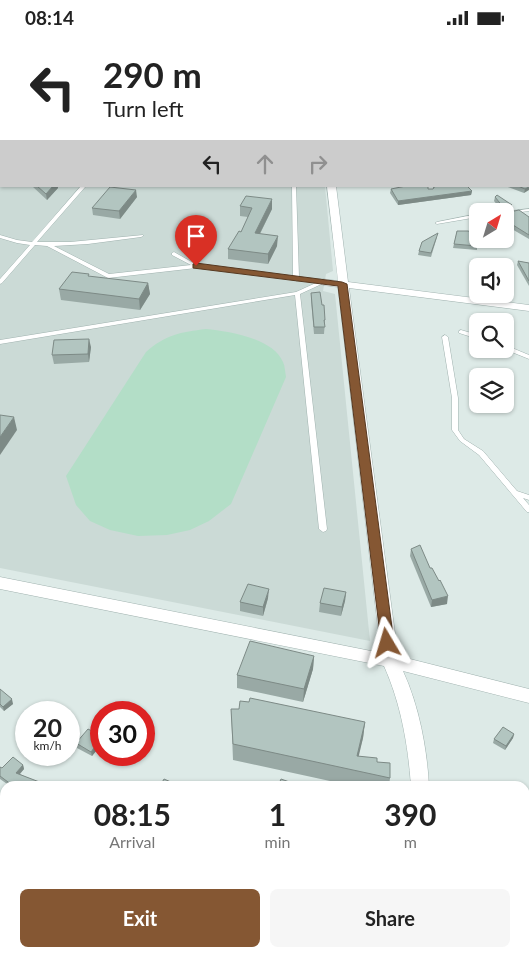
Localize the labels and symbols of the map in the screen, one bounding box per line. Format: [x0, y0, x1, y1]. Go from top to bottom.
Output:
north arrow [469, 203, 514, 247]
pin [175, 215, 217, 266]
position arrow [360, 616, 412, 668]
speed limit sign: 30 [90, 701, 155, 766]

